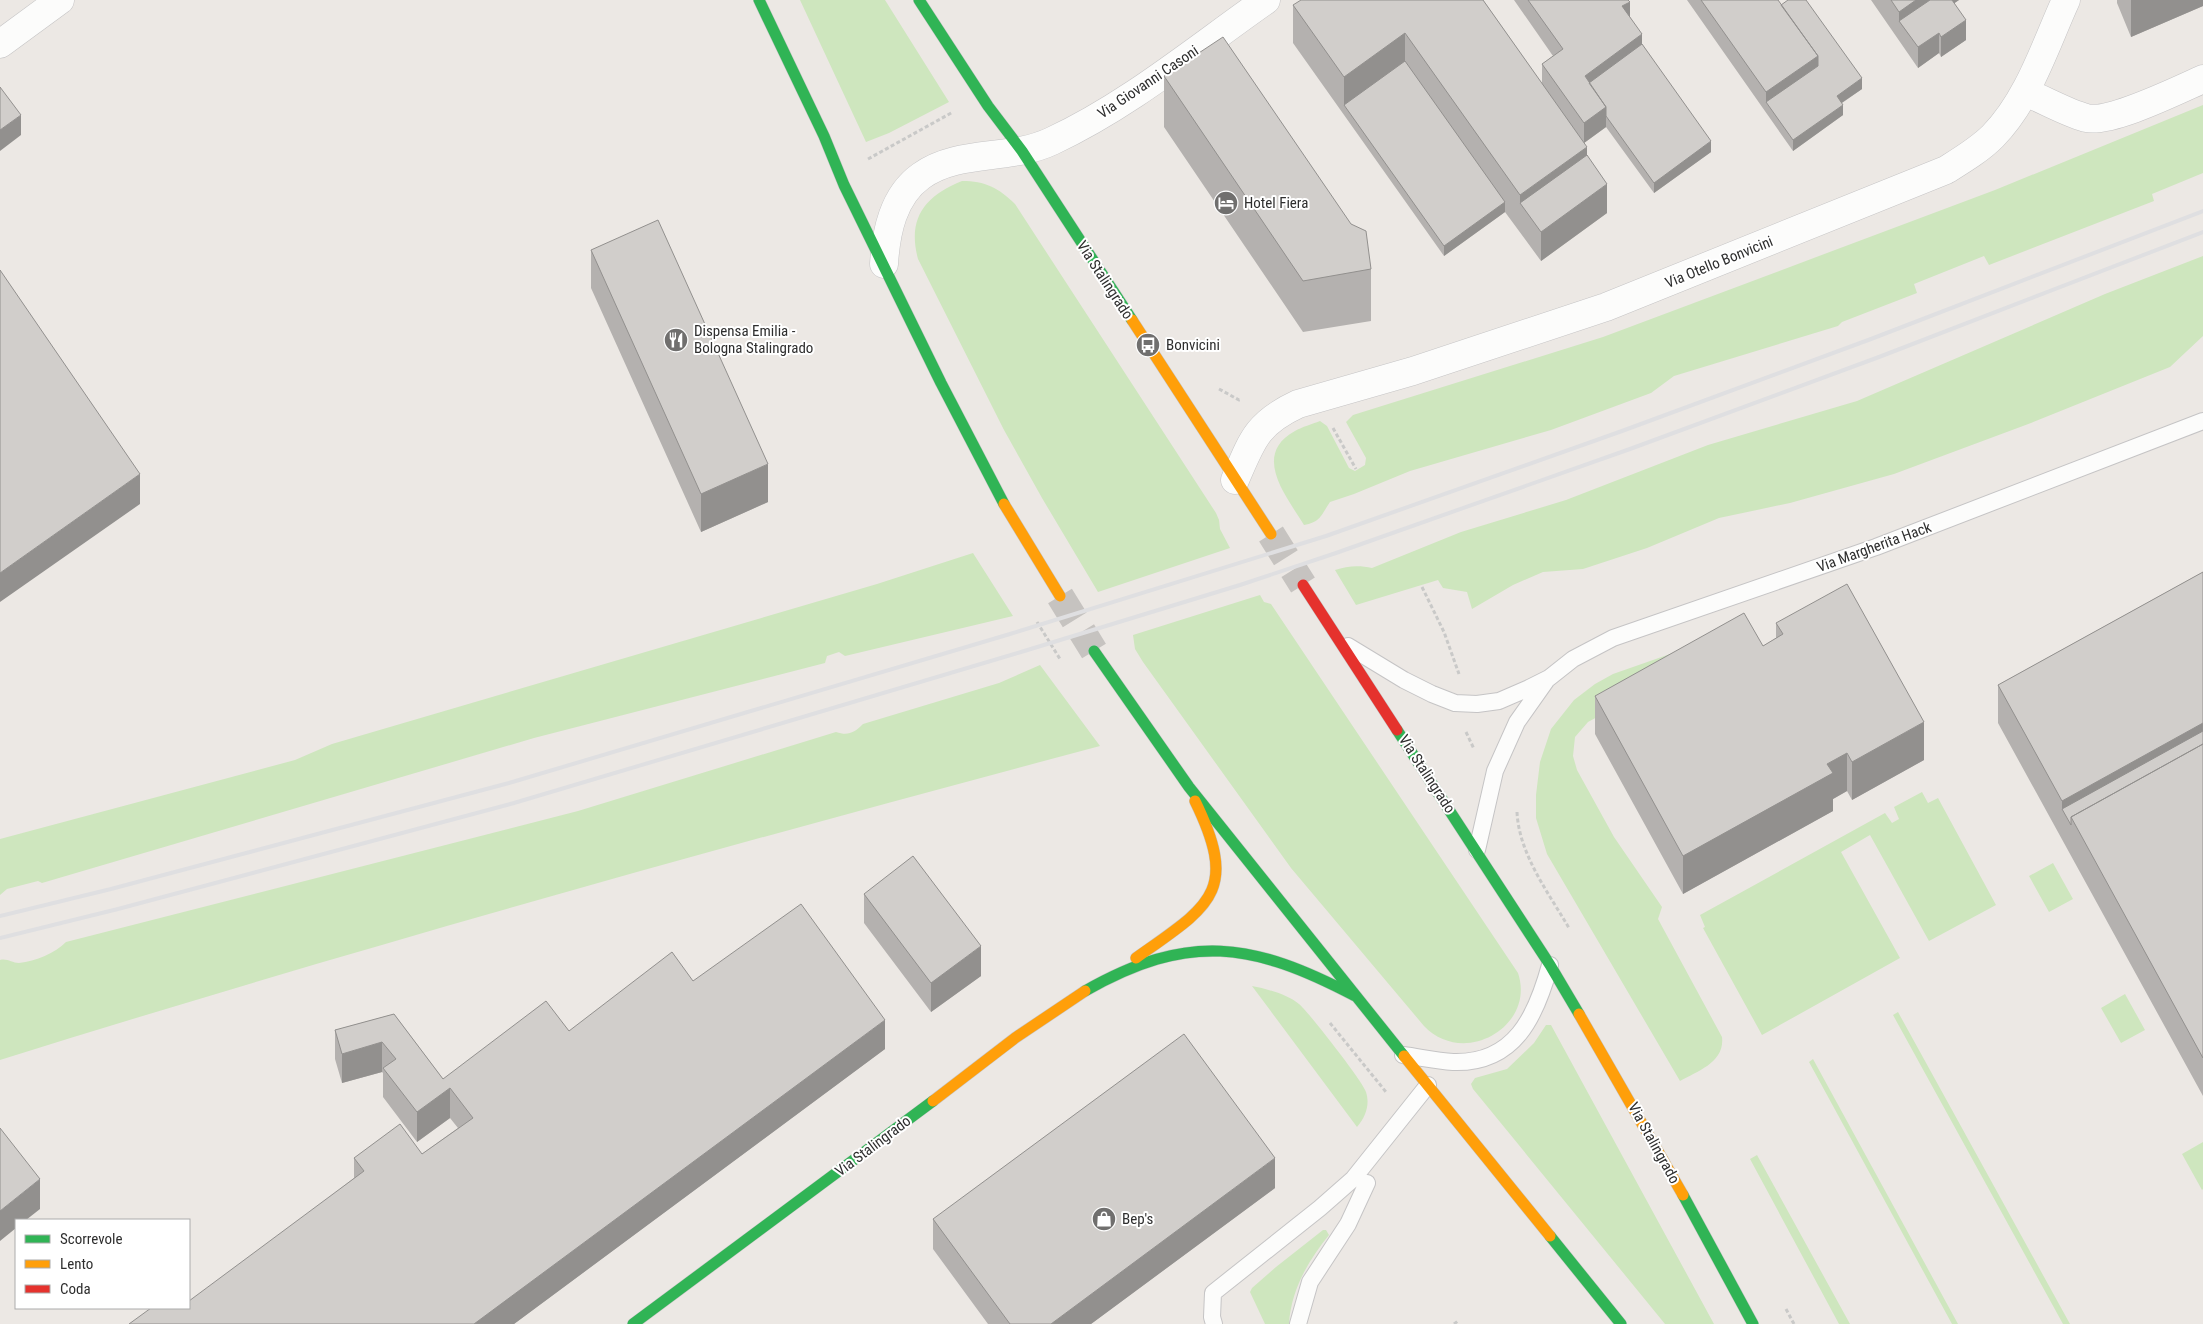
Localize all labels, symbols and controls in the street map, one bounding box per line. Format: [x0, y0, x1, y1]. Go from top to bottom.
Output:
street label: Via Giovanni Casoni [1094, 42, 1202, 122]
hotel icon: Hotel Fiera [1213, 190, 1239, 216]
place label: Hotel Fiera [1244, 194, 1308, 212]
street label: Via Otello Bonvicini [1662, 232, 1776, 292]
street label: Via Stalingrado [1073, 237, 1137, 323]
place label: Dispensa Emilia - Bologna Stalingrado [694, 322, 813, 357]
restaurant icon: Dispensa Emilia - Bologna Stalingrado [663, 327, 689, 353]
bus stop icon: Bonvicini [1135, 332, 1161, 358]
place label: Bonvicini [1166, 336, 1220, 354]
street label: Via Margherita Hack [1814, 518, 1934, 576]
street label: Via Stalingrado [1395, 731, 1459, 817]
street label: Via Stalingrado [1624, 1099, 1684, 1187]
street label: Via Stalingrado [832, 1112, 914, 1180]
shop icon: Bep's [1091, 1206, 1117, 1232]
place label: Bep's [1122, 1210, 1153, 1228]
legend [15, 1219, 190, 1309]
text: Scorrevole [60, 1230, 122, 1248]
text: Lento [60, 1255, 93, 1273]
text: Coda [60, 1280, 91, 1298]

